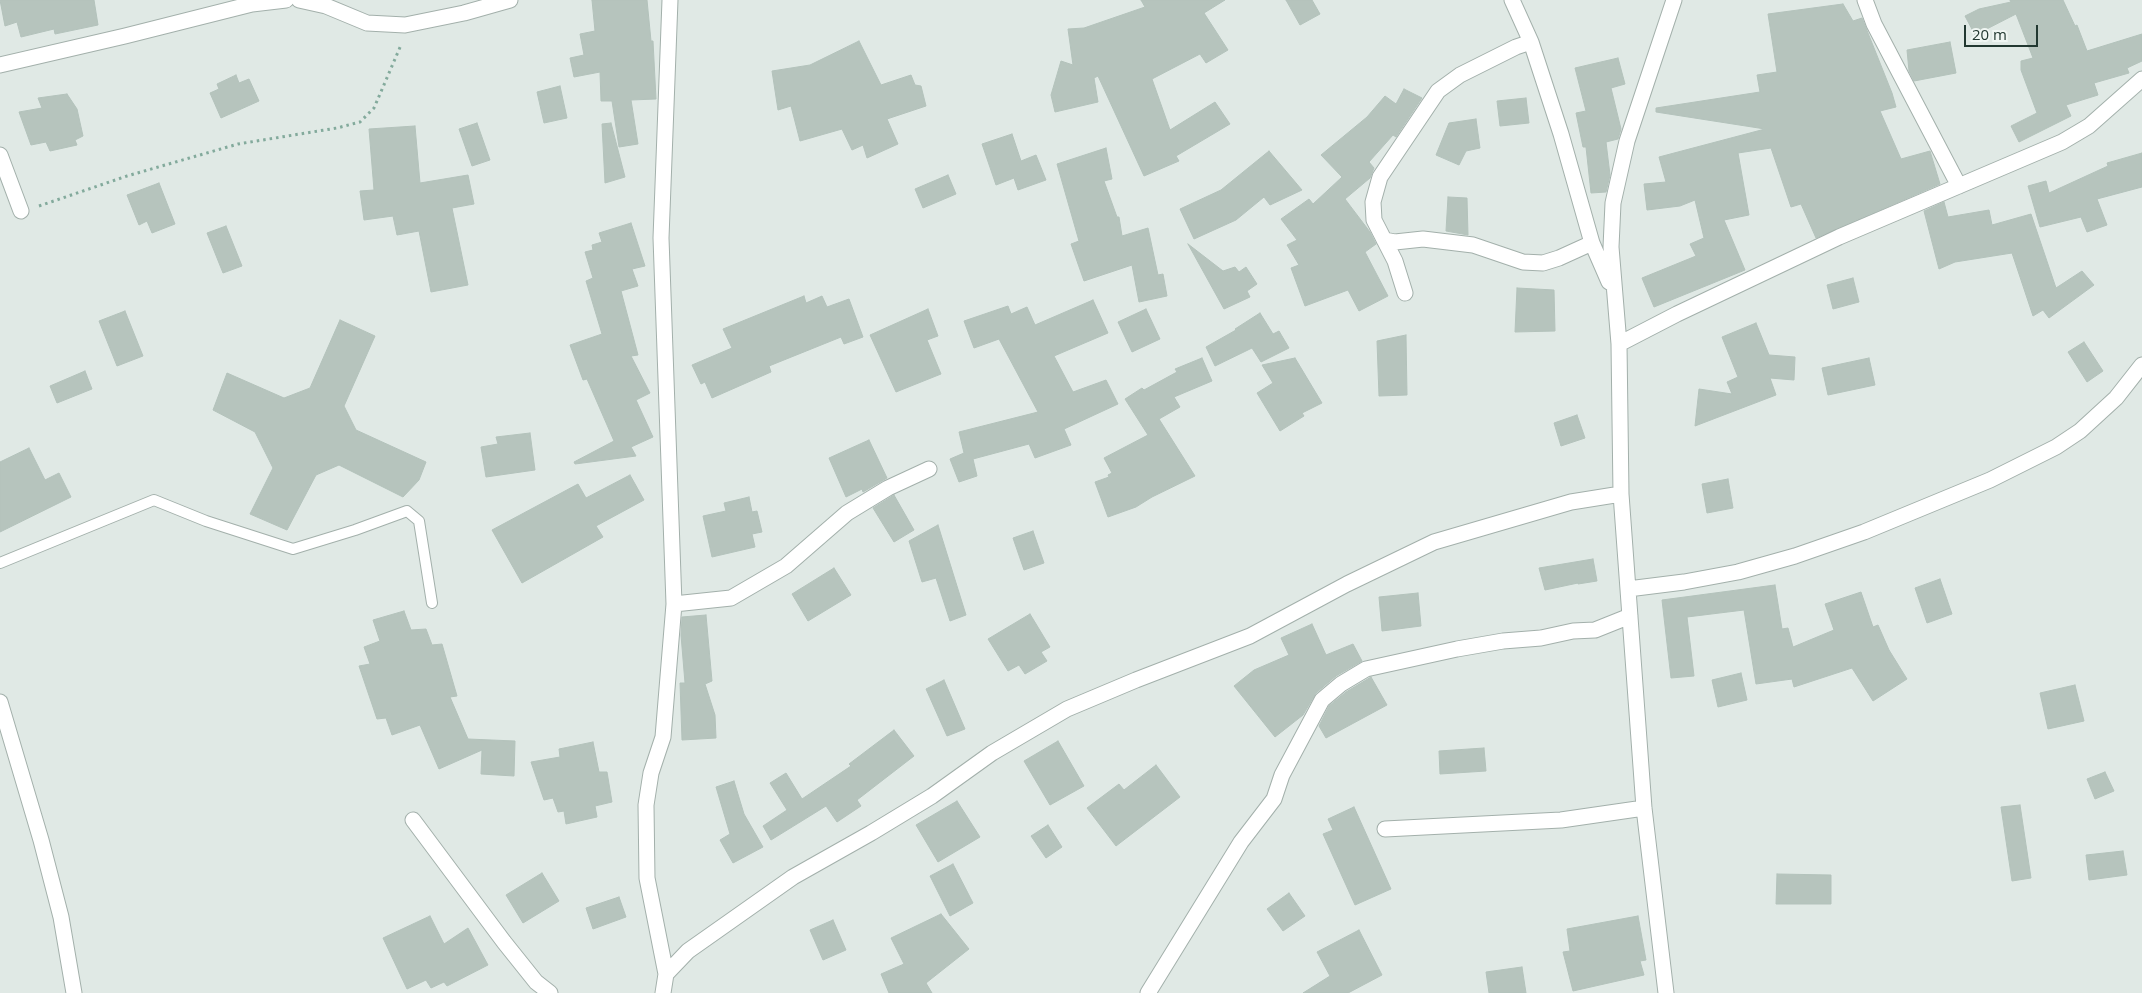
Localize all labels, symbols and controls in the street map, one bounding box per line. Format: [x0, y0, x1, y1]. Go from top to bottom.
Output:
scale bar [1967, 15, 2041, 47]
text: 20 m [1972, 24, 2007, 44]

